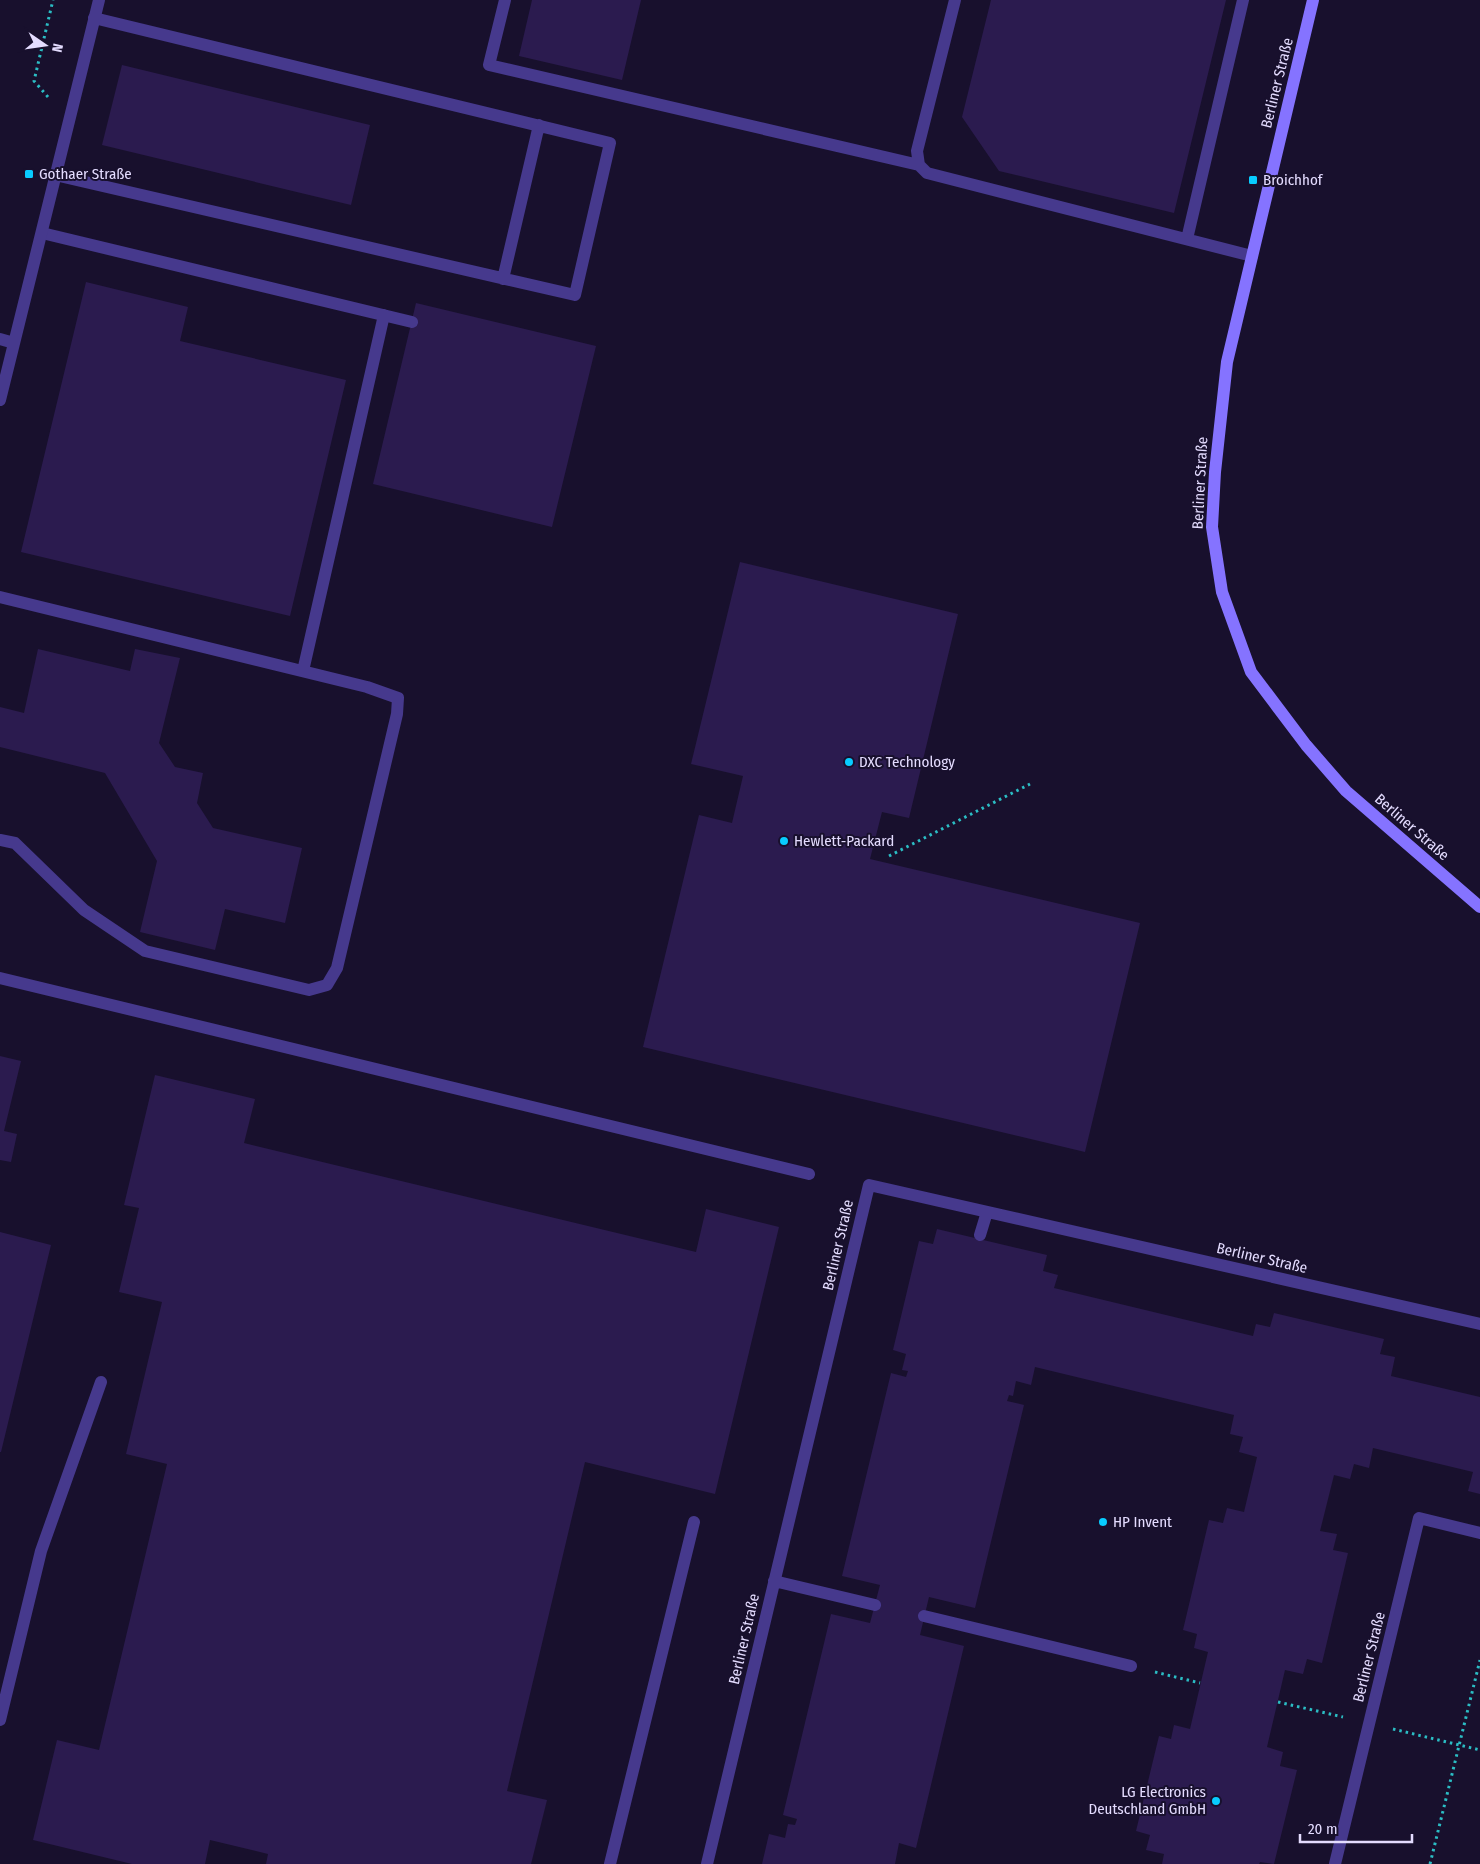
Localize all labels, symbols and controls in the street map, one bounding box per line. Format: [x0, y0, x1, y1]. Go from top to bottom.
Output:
north arrow [20, 20, 70, 70]
street label: Berliner Straße [1257, 36, 1297, 130]
text: N [48, 42, 66, 54]
place label: Gothaer Straße [39, 165, 132, 183]
marker: Gothaer Straße [23, 168, 35, 180]
place label: Broichhof [1263, 171, 1324, 189]
marker: Broichhof [1247, 174, 1259, 186]
street label: Berliner Straße [1189, 436, 1211, 530]
place label: DXC Technology [859, 753, 955, 771]
marker: DXC Technology [843, 756, 855, 768]
street label: Berliner Straße [1371, 790, 1453, 864]
place label: Hewlett-Packard [794, 832, 894, 850]
marker: Hewlett-Packard [778, 835, 790, 847]
street label: Berliner Straße [819, 1198, 857, 1292]
street label: Berliner Straße [1215, 1239, 1309, 1277]
place label: HP Invent [1113, 1513, 1172, 1531]
marker: HP Invent [1097, 1516, 1109, 1528]
street label: Berliner Straße [725, 1592, 763, 1686]
street label: Berliner Straße [1349, 1610, 1389, 1704]
place label: LG Electronics Deutschland GmbH [1088, 1783, 1206, 1818]
marker: LG Electronics Deutschland GmbH [1210, 1795, 1222, 1807]
scale bar [1300, 1812, 1412, 1844]
text: 20 m [1308, 1820, 1338, 1838]

